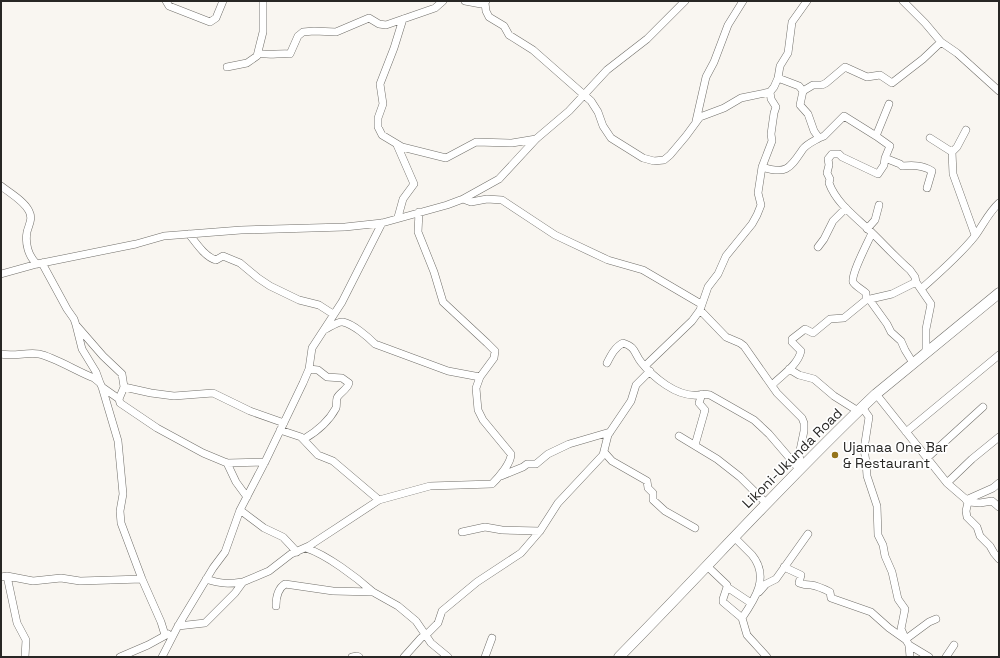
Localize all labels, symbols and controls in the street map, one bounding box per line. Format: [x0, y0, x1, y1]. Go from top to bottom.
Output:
street label: Likoni-Ukunda Road [738, 404, 846, 512]
place label: Ujamaa One Bar & Restaurant [843, 438, 948, 472]
marker: Ujamaa One Bar & Restaurant [830, 450, 840, 460]

